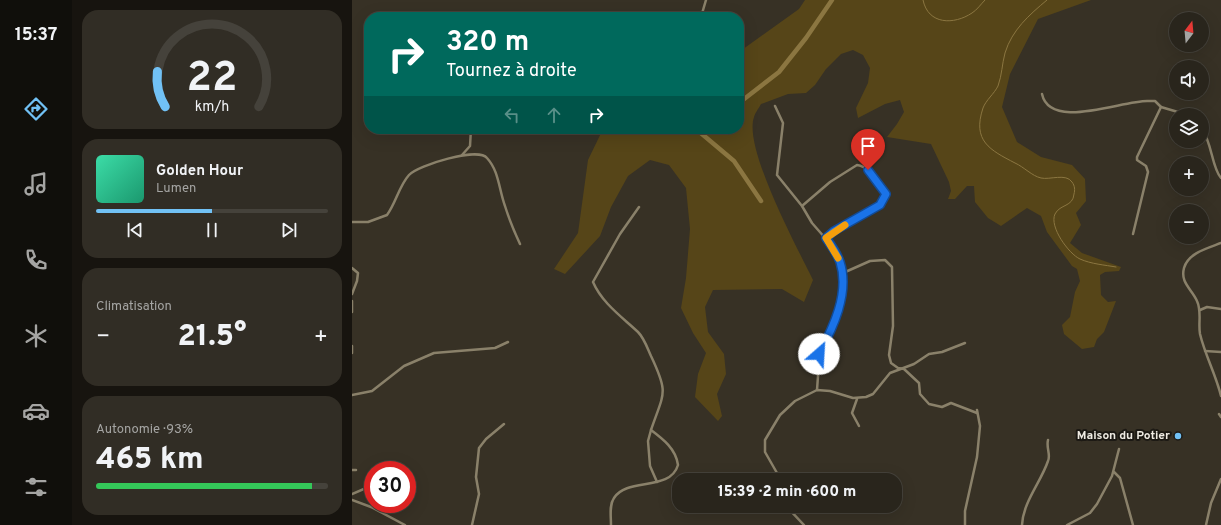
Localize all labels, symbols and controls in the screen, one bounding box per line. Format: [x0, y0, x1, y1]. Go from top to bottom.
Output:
north arrow [1169, 12, 1209, 52]
map controls [1169, 12, 1209, 244]
text: 15:37 [15, 24, 57, 47]
text: 320 m [446, 25, 529, 61]
icon: right [380, 28, 432, 80]
text: 22 [187, 53, 237, 106]
text: Tournez à droite [446, 60, 577, 83]
button: sound [1169, 60, 1209, 100]
icon: directions [22, 95, 50, 123]
text: km/h [195, 98, 229, 116]
icon: left [501, 104, 523, 126]
icon: ahead [543, 104, 565, 126]
icon: right [585, 104, 607, 126]
button: layers [1169, 108, 1209, 148]
pin [851, 129, 885, 170]
icon: arrive [857, 135, 879, 157]
button: + [1169, 156, 1209, 196]
text: Golden Hour [156, 162, 243, 181]
icon: music [22, 170, 50, 198]
text: Lumen [156, 181, 196, 197]
button: − [1169, 204, 1209, 244]
icon: previous [124, 219, 146, 241]
icon: pause [201, 219, 223, 241]
icon: next [278, 219, 300, 241]
icon: phone [22, 246, 50, 274]
text: Climatisation [96, 299, 172, 315]
text: 21.5° [177, 319, 247, 356]
icon: climate [22, 322, 50, 350]
text: − [96, 324, 110, 351]
text: + [314, 324, 328, 351]
position arrow [798, 333, 840, 375]
icon: car [22, 397, 50, 425]
text: Autonomie · 93% [96, 422, 193, 438]
place label: Maison du Potier [1077, 428, 1170, 444]
marker: Maison du Potier [1173, 431, 1183, 441]
text: 465 km [96, 442, 204, 479]
speed limit sign: 30 [364, 461, 416, 513]
icon: filters [22, 473, 50, 501]
text: 15:39 · 2 min · 600 m [718, 483, 856, 502]

